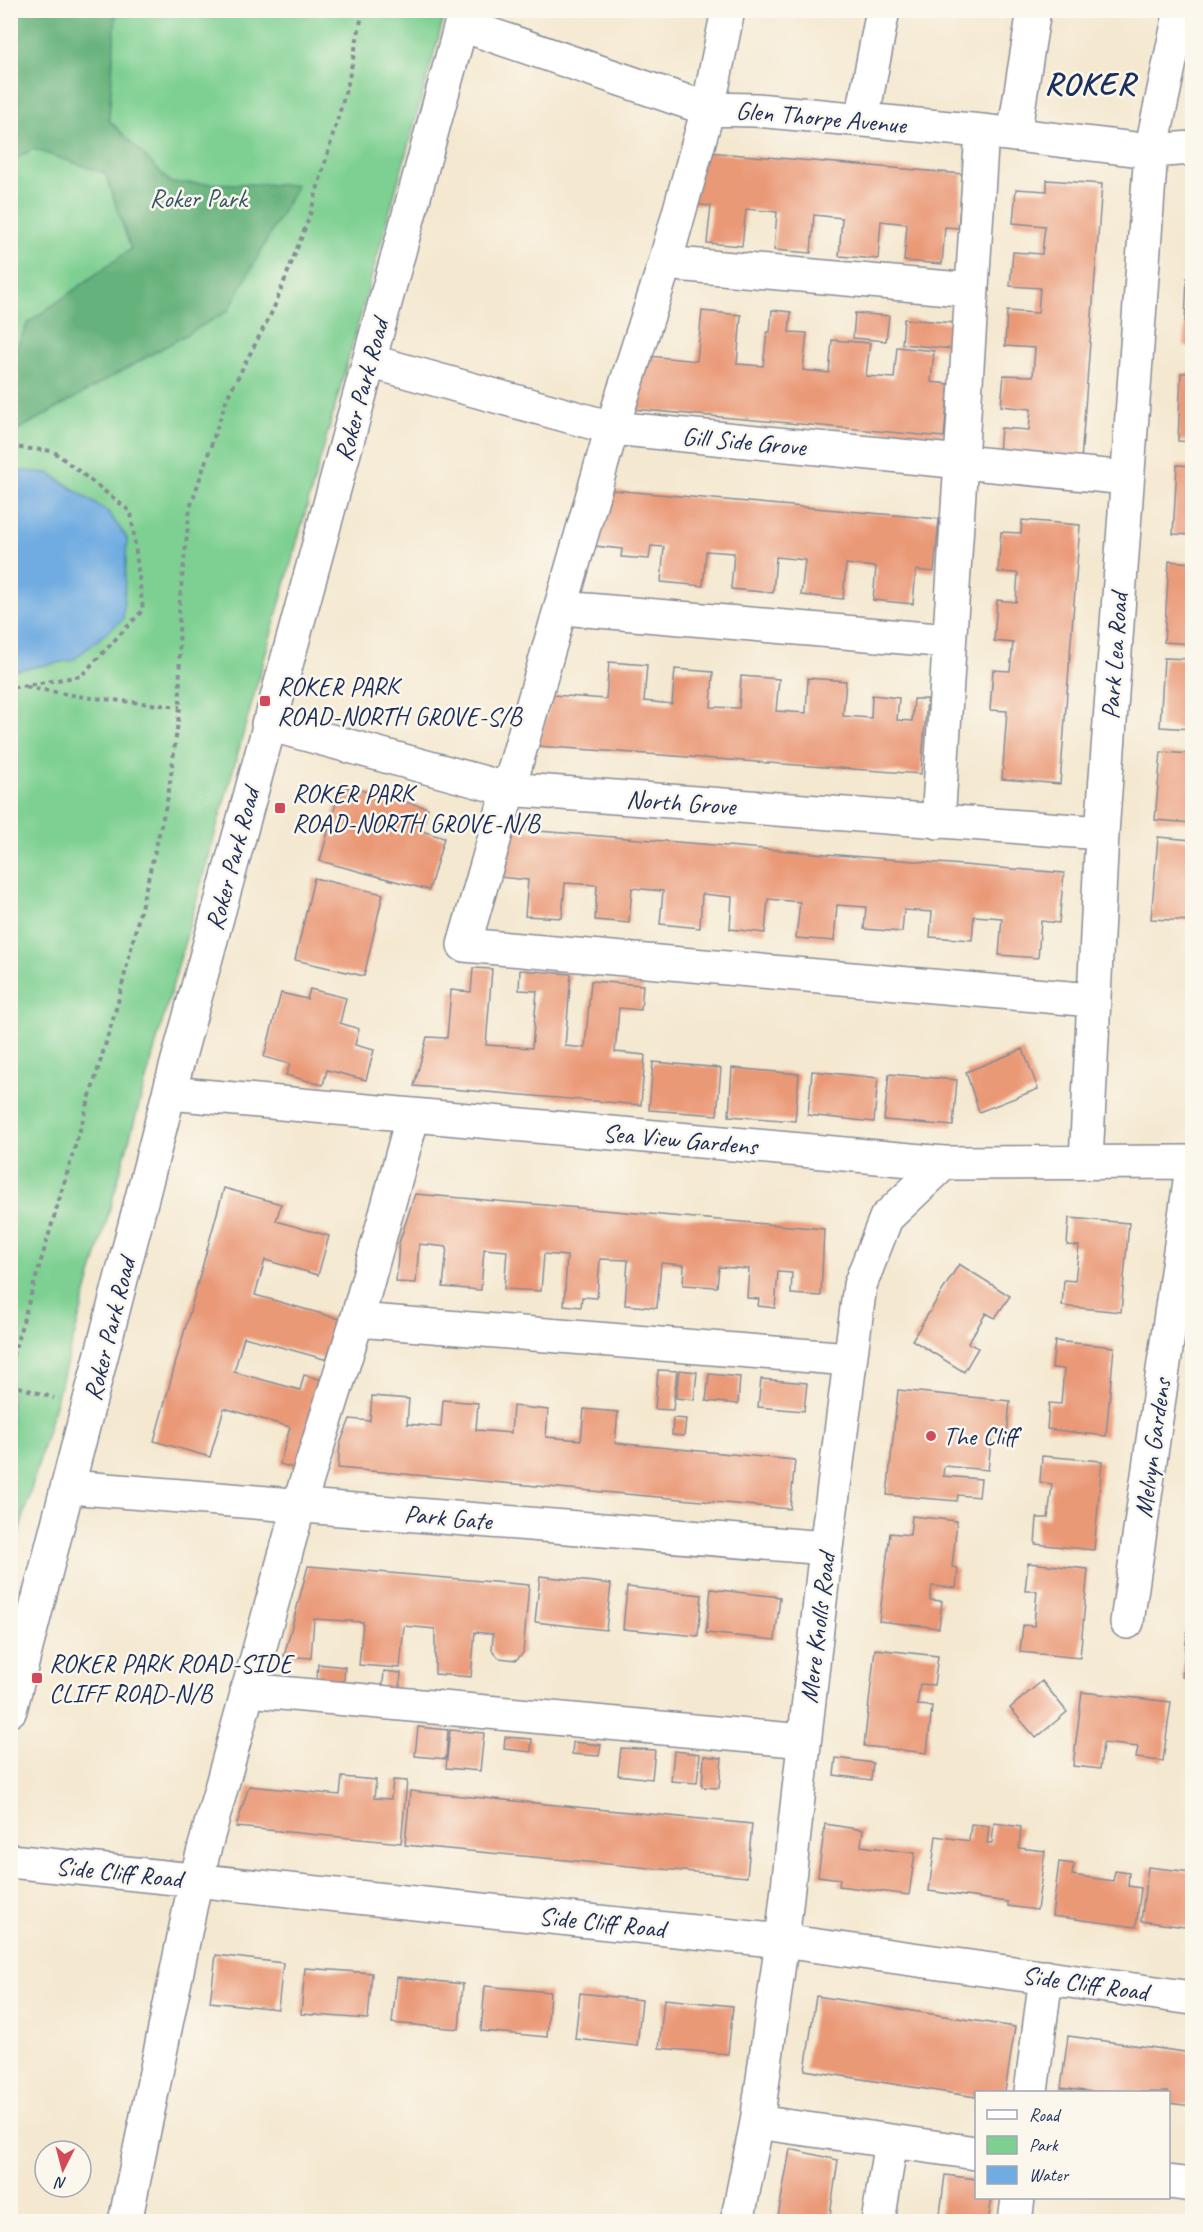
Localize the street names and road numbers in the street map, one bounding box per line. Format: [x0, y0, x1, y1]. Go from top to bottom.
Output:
street label: Glen Thorpe Avenue [735, 94, 909, 141]
street label: Roker Park Road [327, 312, 397, 465]
street label: Gill Side Grove [681, 420, 809, 463]
street label: Park Lea Road [1094, 588, 1136, 720]
street label: Roker Park Road [198, 781, 268, 934]
street label: North Grove [625, 782, 738, 823]
street label: Sea View Gardens [601, 1116, 761, 1163]
street label: Roker Park Road [76, 1251, 144, 1404]
street label: Melvyn Gardens [1126, 1374, 1179, 1520]
street label: Park Gate [403, 1497, 495, 1538]
street label: Mere Knolls Road [792, 1547, 844, 1705]
street label: Side Cliff Road [54, 1849, 187, 1896]
street label: Side Cliff Road [537, 1899, 670, 1946]
street label: Side Cliff Road [1020, 1958, 1154, 2009]

